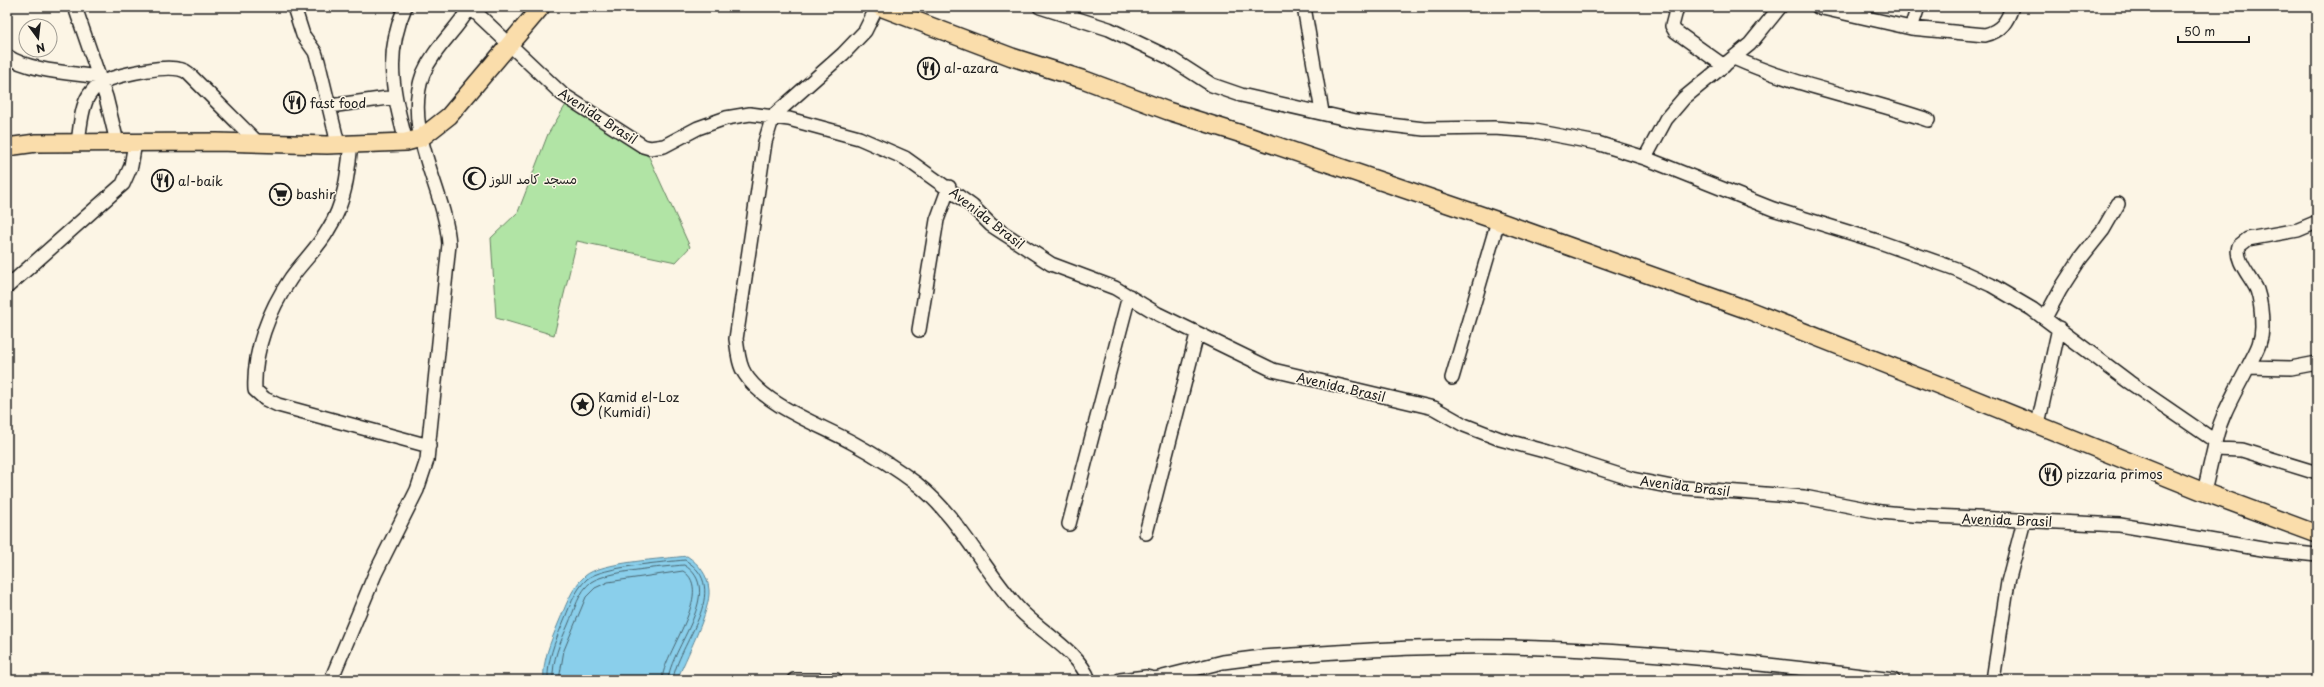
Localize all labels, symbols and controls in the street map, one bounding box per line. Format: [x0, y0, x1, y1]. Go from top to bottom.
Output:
north arrow [18, 18, 58, 58]
scale bar [2178, 18, 2249, 44]
text: 50 m [2184, 22, 2215, 40]
text: N [34, 39, 47, 58]
restaurant icon: al-azara [915, 55, 941, 81]
place label: al-azara [944, 58, 999, 77]
street label: Avenida Brasil [555, 83, 641, 148]
restaurant icon: fast food [282, 90, 308, 116]
place label: fast food [310, 93, 366, 112]
mosque icon: مسجد كامد اللوز [461, 166, 487, 192]
restaurant icon: al-baik [149, 168, 175, 194]
place label: مسجد كامد اللوز [489, 169, 577, 188]
place label: al-baik [178, 171, 223, 190]
supermarket icon: bashir [268, 181, 294, 207]
street label: Avenida Brasil [946, 182, 1029, 253]
place label: bashir [296, 184, 335, 203]
street label: Avenida Brasil [1295, 367, 1387, 406]
place label: Kamid el-Loz (Kumidi) [598, 387, 680, 421]
place icon: Kamid el-Loz (Kumidi) [569, 391, 595, 417]
restaurant icon: pizzaria primos [2038, 461, 2064, 487]
place label: pizzaria primos [2066, 464, 2163, 483]
street label: Avenida Brasil [1639, 471, 1731, 500]
street label: Avenida Brasil [1961, 508, 2053, 531]

